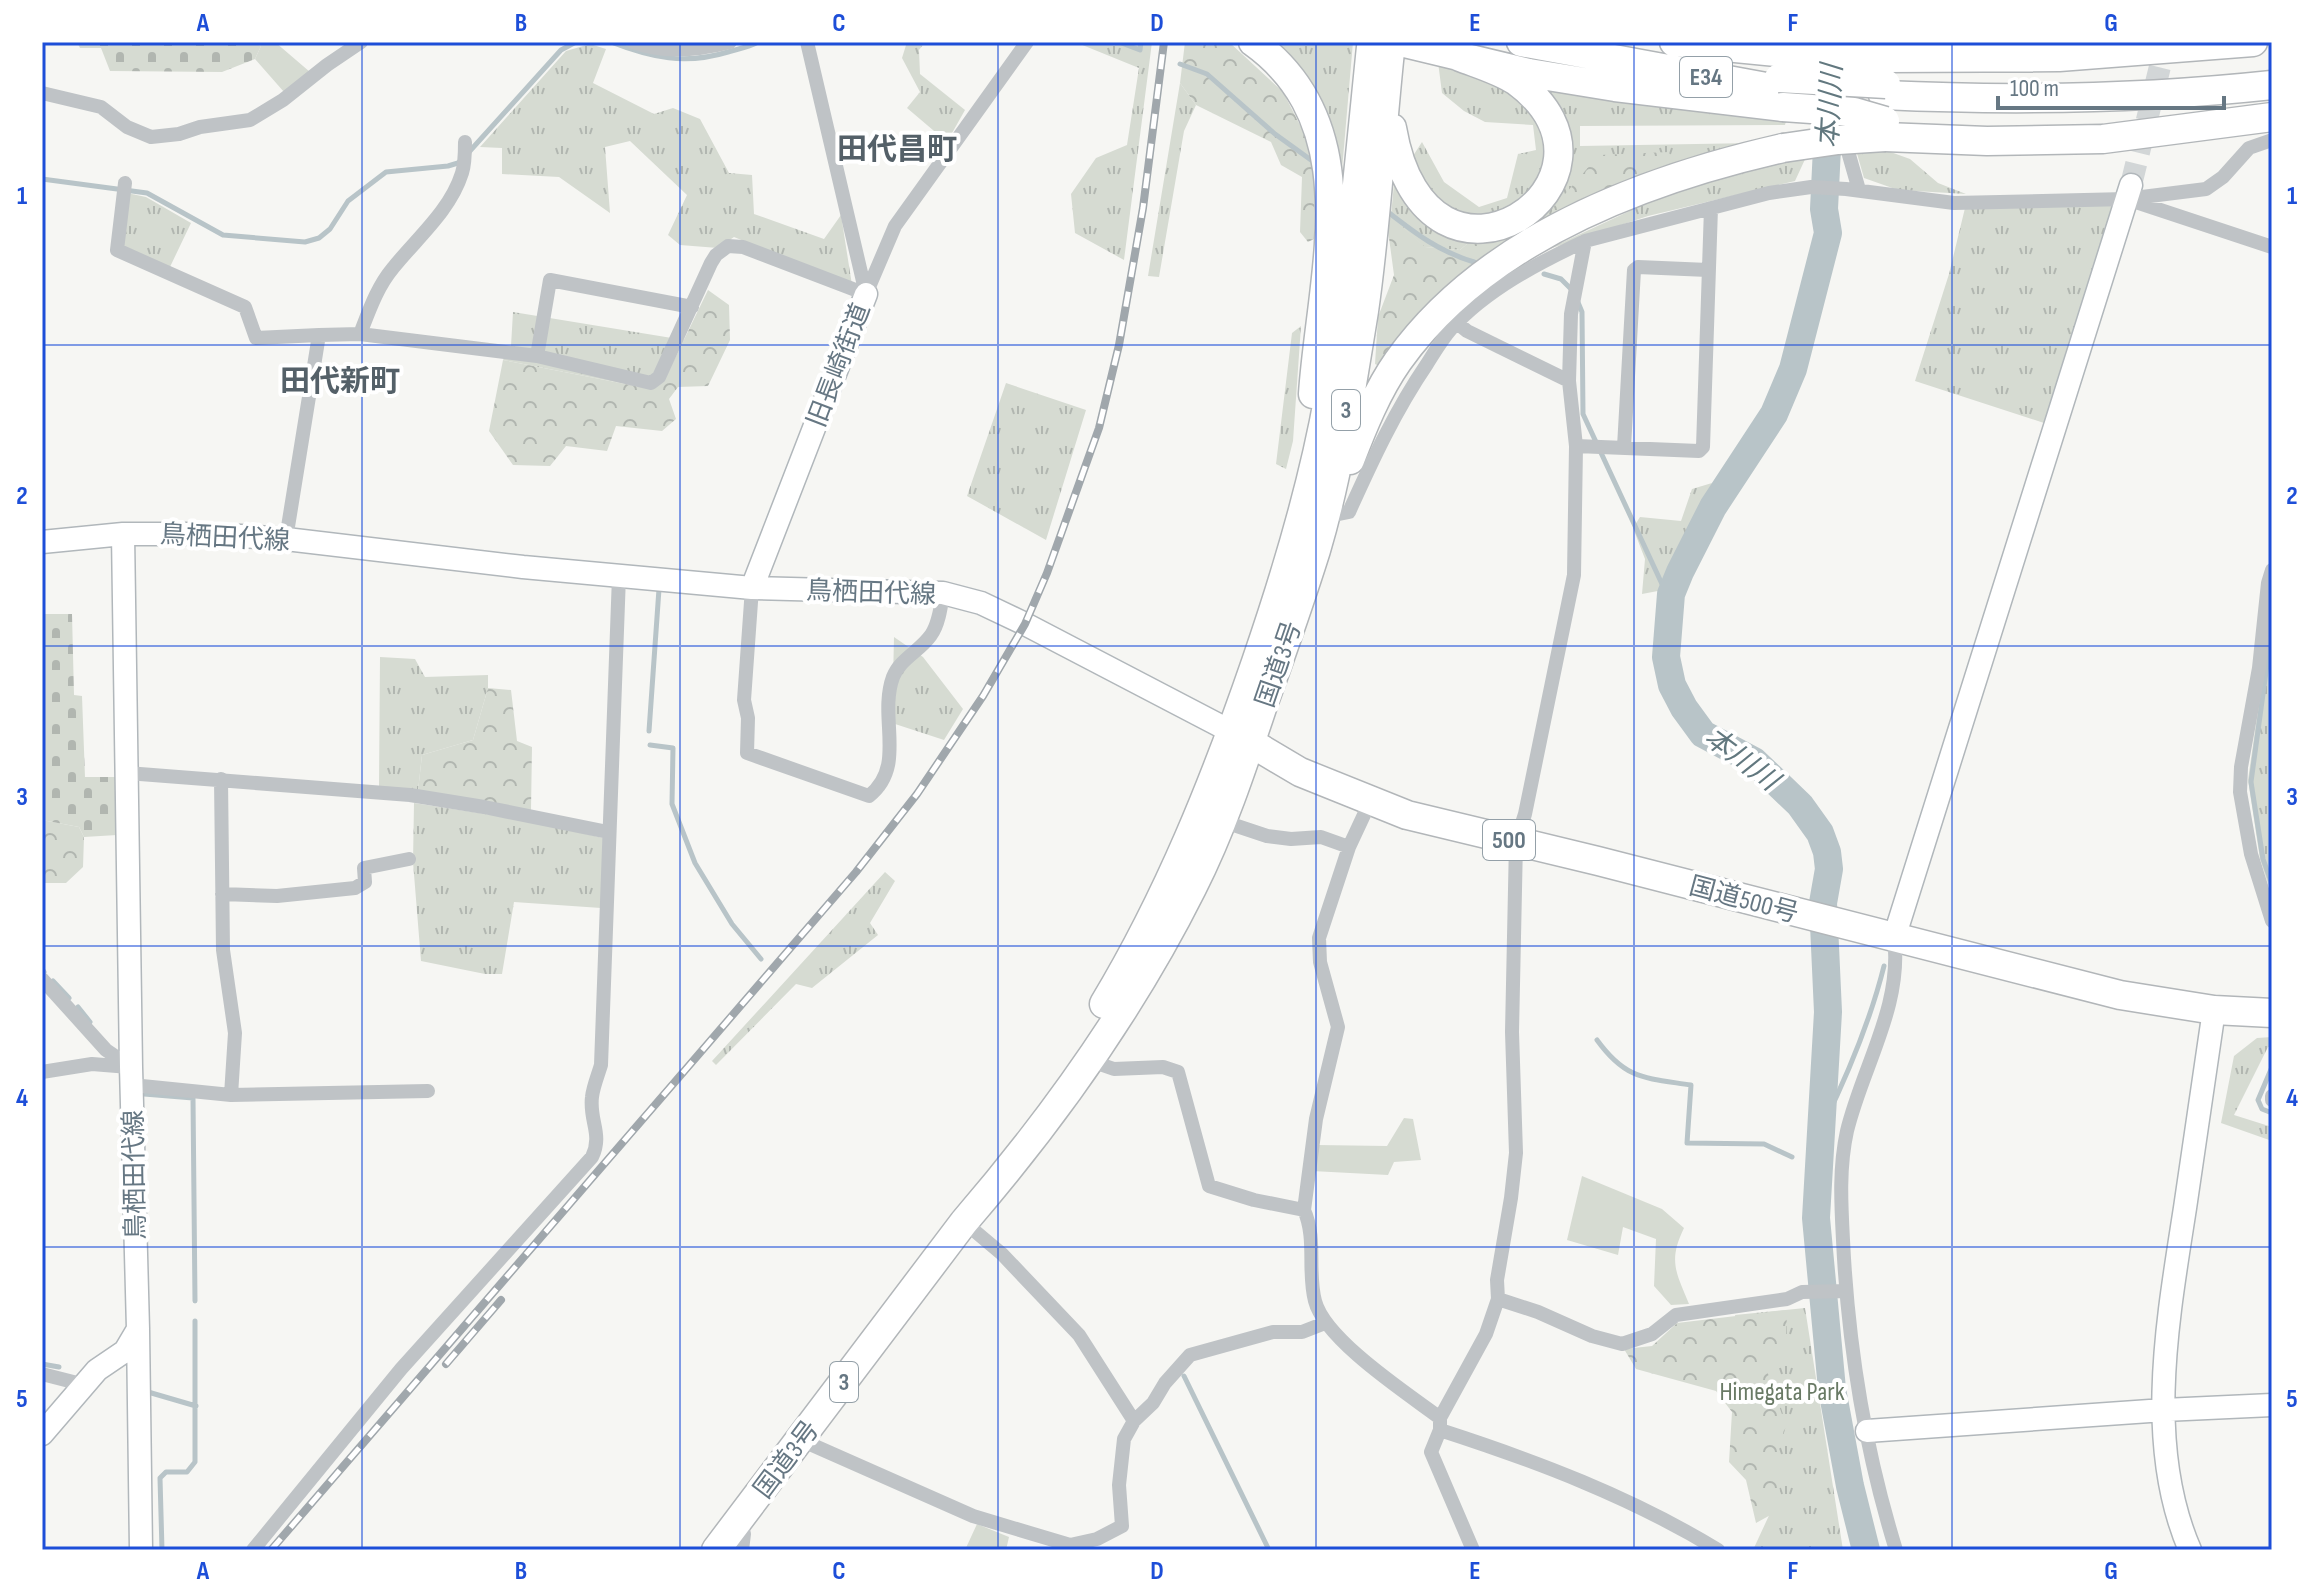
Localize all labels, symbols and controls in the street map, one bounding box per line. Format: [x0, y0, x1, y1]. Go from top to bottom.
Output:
text: A [196, 8, 210, 39]
text: B [515, 8, 527, 39]
text: C [832, 8, 846, 39]
text: D [1150, 8, 1164, 39]
text: E [1469, 8, 1481, 39]
text: F [1788, 8, 1799, 39]
text: G [2104, 8, 2118, 39]
road number: E34 [1680, 57, 1732, 97]
water label: 本川川 [1812, 60, 1849, 149]
scale bar [1998, 60, 2224, 110]
text: 100 m [2010, 74, 2059, 103]
district label: 田代昌町 [837, 132, 957, 168]
text: 1 [17, 181, 27, 212]
text: 1 [2287, 181, 2297, 212]
street label: 旧長崎街道 [802, 299, 877, 432]
district label: 田代新町 [280, 364, 400, 400]
road number: 3 [1332, 390, 1360, 430]
text: 2 [16, 481, 28, 512]
text: 2 [2286, 481, 2298, 512]
street label: 鳥栖田代線 [159, 520, 291, 557]
street label: 鳥栖田代線 [805, 576, 936, 611]
street label: 国道3号 [1250, 617, 1309, 712]
water label: 本川川 [1698, 721, 1787, 799]
text: 3 [16, 782, 28, 813]
text: 3 [2286, 782, 2298, 813]
road number: 500 [1483, 820, 1535, 860]
street label: 国道500号 [1686, 871, 1802, 930]
text: 4 [16, 1083, 28, 1114]
text: 4 [2286, 1083, 2298, 1114]
street label: 鳥栖田代線 [119, 1110, 152, 1240]
road number: 3 [830, 1362, 858, 1402]
park label: Himegata Park [1719, 1377, 1845, 1408]
text: 5 [16, 1384, 28, 1415]
text: 5 [2286, 1384, 2298, 1415]
street label: 国道3号 [748, 1415, 826, 1505]
text: A [196, 1556, 210, 1587]
text: B [515, 1556, 527, 1587]
text: C [832, 1556, 846, 1587]
text: D [1150, 1556, 1164, 1587]
text: E [1469, 1556, 1481, 1587]
text: F [1788, 1556, 1799, 1587]
text: G [2104, 1556, 2118, 1587]

